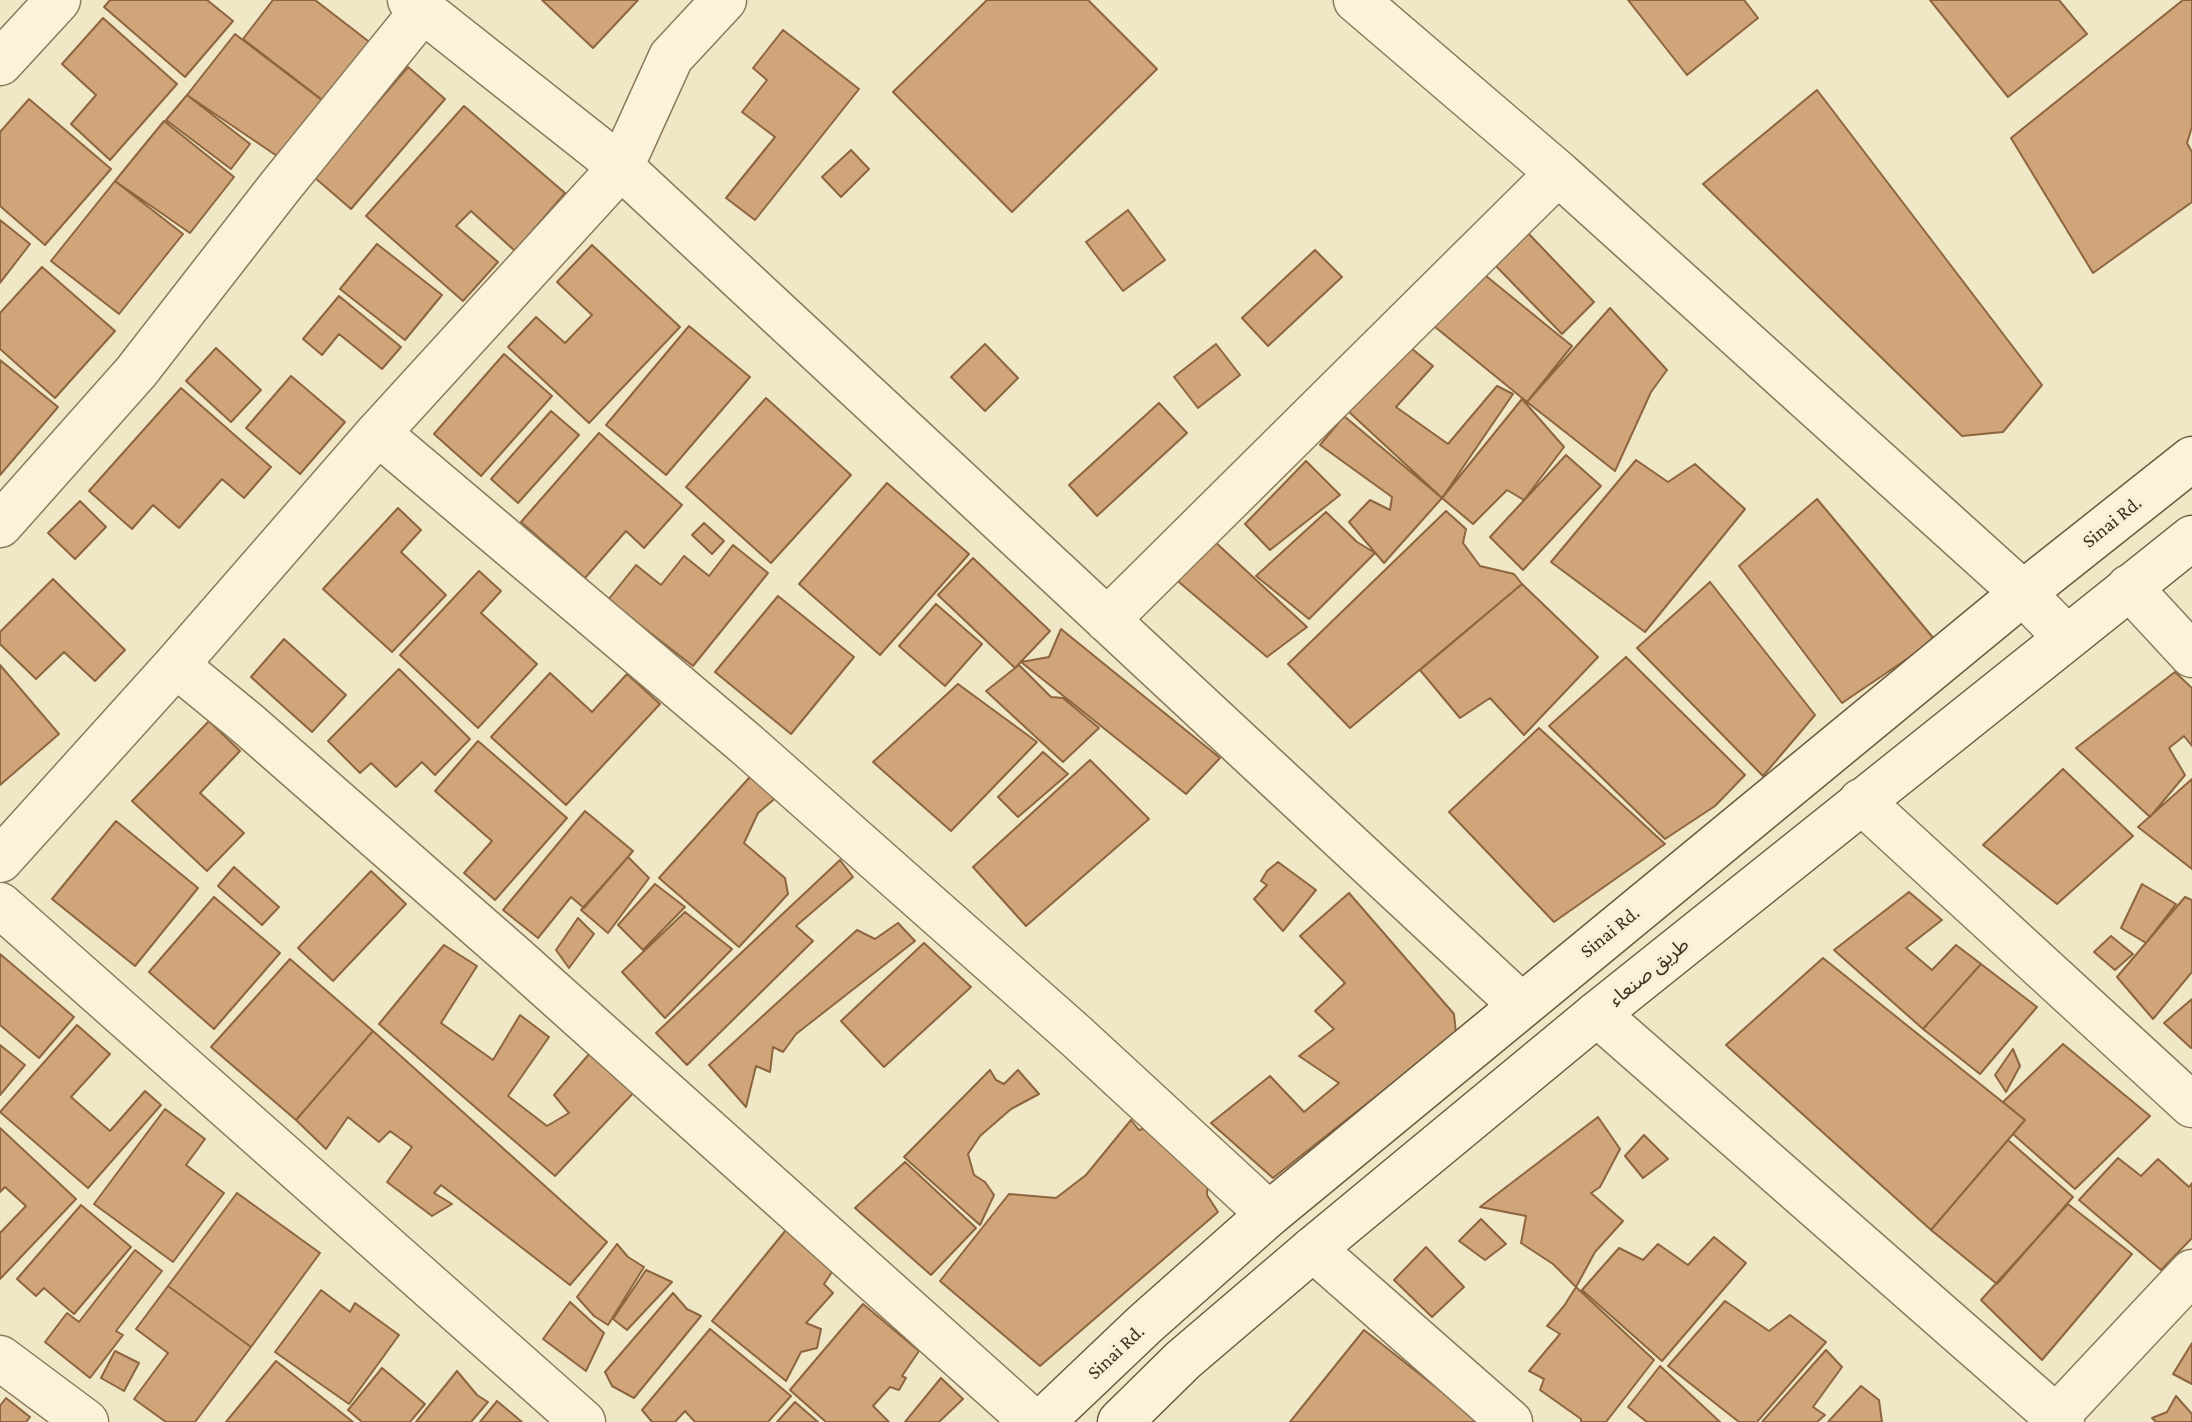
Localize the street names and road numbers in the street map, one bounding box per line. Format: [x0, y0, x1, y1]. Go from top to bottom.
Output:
street label: Sinai Rd. [2077, 491, 2147, 553]
street label: Sinai Rd. [1575, 901, 1645, 963]
street label: طريق صنعاء [1604, 932, 1694, 1012]
street label: Sinai Rd. [1082, 1320, 1150, 1384]

